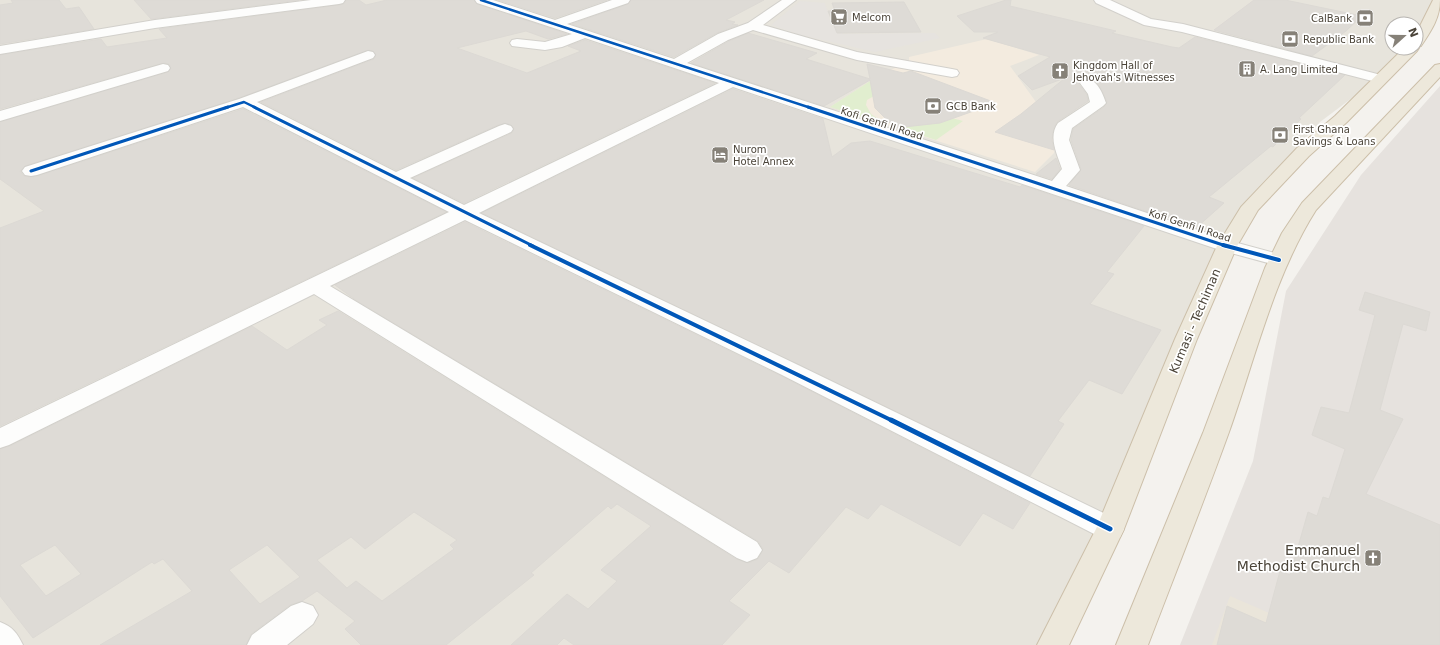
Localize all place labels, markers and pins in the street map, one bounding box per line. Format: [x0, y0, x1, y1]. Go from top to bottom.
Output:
supermarket icon: Melcom [829, 7, 849, 27]
bank icon: CalBank [1355, 8, 1375, 28]
place label: Melcom [852, 12, 891, 23]
place label: CalBank [1311, 13, 1352, 24]
bank icon: Republic Bank [1280, 29, 1300, 49]
place label: Republic Bank [1303, 34, 1374, 45]
building icon: A. Lang Limited [1237, 59, 1257, 79]
place label: Kingdom Hall of Jehovah's Witnesses [1072, 60, 1175, 83]
church icon: Kingdom Hall of Jehovah's Witnesses [1050, 61, 1070, 81]
place label: A. Lang Limited [1260, 64, 1338, 75]
bank icon: GCB Bank [923, 96, 943, 116]
place label: GCB Bank [946, 101, 996, 112]
place label: First Ghana Savings & Loans [1293, 124, 1375, 147]
bank icon: First Ghana Savings & Loans [1270, 125, 1290, 145]
place label: Nurom Hotel Annex [733, 144, 794, 167]
hotel icon: Nurom Hotel Annex [710, 145, 730, 165]
place label: Emmanuel Methodist Church [1237, 542, 1360, 574]
church icon: Emmanuel Methodist Church [1363, 548, 1383, 568]

